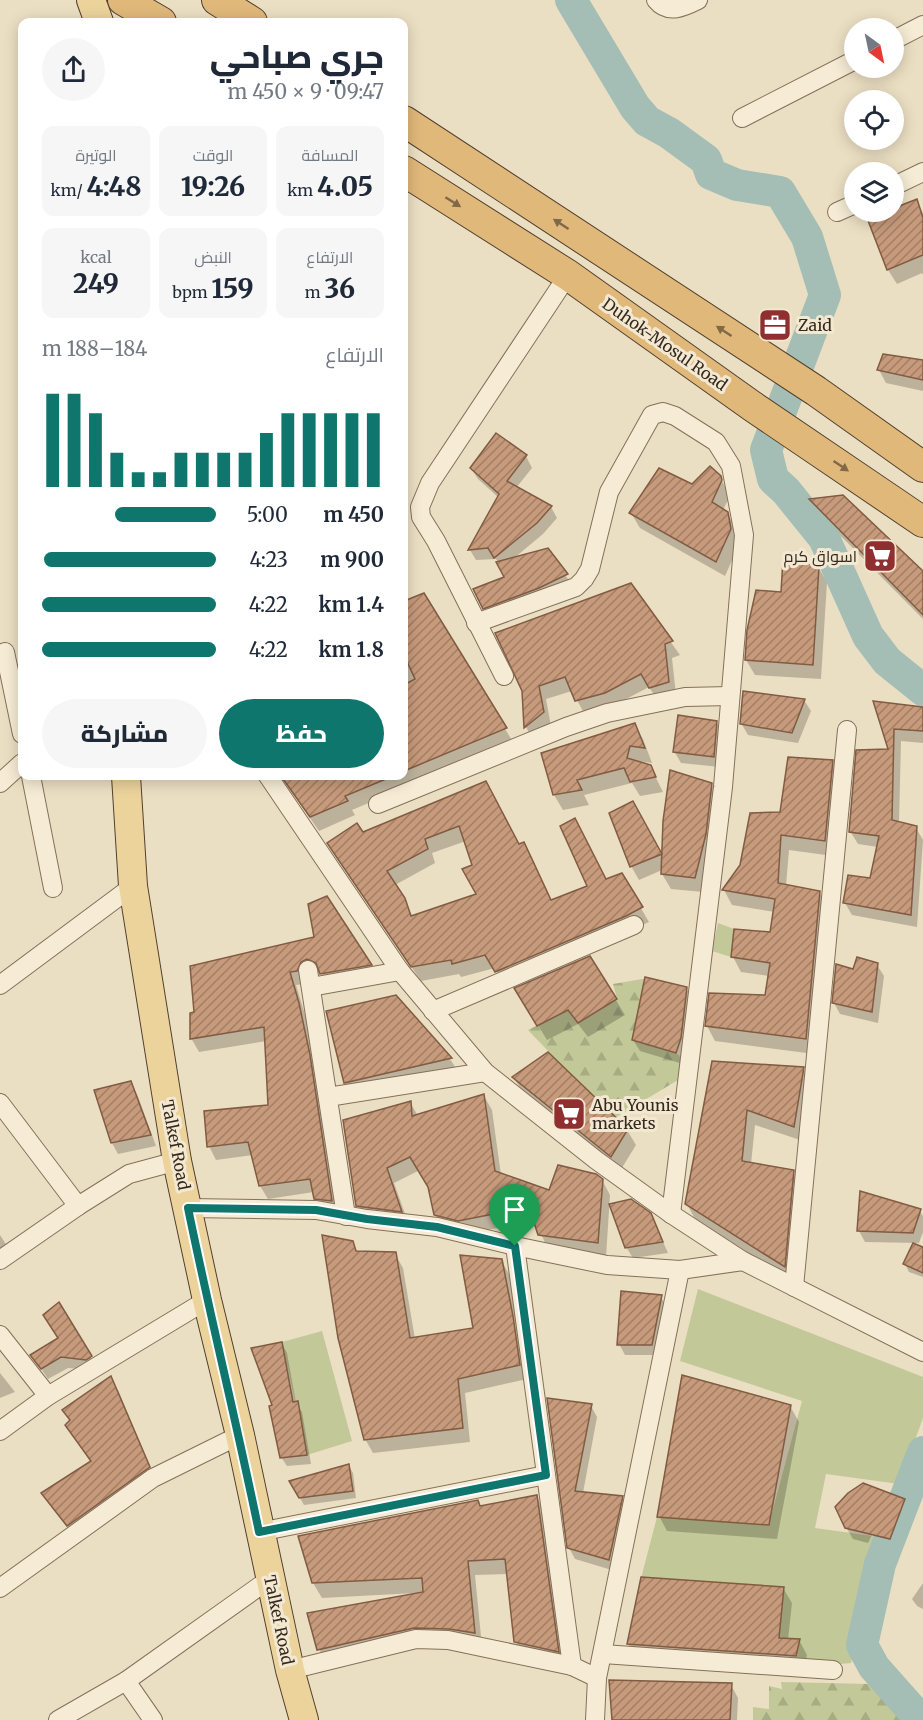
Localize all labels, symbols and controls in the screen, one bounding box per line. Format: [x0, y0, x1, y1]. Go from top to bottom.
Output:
north arrow [844, 18, 904, 78]
map controls [844, 18, 904, 222]
text: جري صباحي [210, 36, 384, 77]
button: share [42, 38, 105, 101]
text: 09:47 · 9 × 450 m [228, 79, 384, 104]
button: locate [844, 90, 904, 150]
text: الوتيرة [75, 145, 117, 165]
text: الوقت [193, 145, 233, 165]
text: المسافة [302, 145, 358, 165]
button: layers [844, 162, 904, 222]
text: 4:48 [87, 170, 142, 203]
text: 19:26 [181, 170, 245, 203]
text: 4.05 [317, 170, 373, 203]
text: /km [50, 180, 87, 200]
text: km [287, 180, 317, 200]
one-way arrow [445, 196, 461, 207]
one-way arrow [553, 219, 569, 230]
text: kcal [80, 247, 112, 267]
text: النبض [194, 247, 232, 267]
text: الارتفاع [307, 247, 353, 267]
text: 249 [73, 267, 119, 300]
text: 159 [211, 272, 254, 305]
text: 36 [325, 272, 355, 305]
text: bpm [172, 282, 211, 302]
text: m [305, 282, 325, 302]
street label: Duhok-Mosul Road [599, 293, 732, 395]
office icon: Zaid [757, 307, 793, 343]
place label: Zaid [798, 315, 832, 335]
one-way arrow [717, 325, 733, 337]
text: 184–188 m [42, 336, 147, 361]
text: الارتفاع [325, 342, 384, 367]
one-way arrow [833, 460, 849, 472]
text: 5:00 [247, 502, 288, 527]
text: 450 m [323, 502, 384, 527]
supermarket icon: اسواق كرم [862, 538, 898, 574]
place label: اسواق كرم [783, 546, 857, 568]
text: 4:23 [249, 547, 288, 572]
text: 900 m [320, 547, 384, 572]
text: 4:22 [249, 592, 288, 617]
text: 1.4 km [319, 592, 384, 617]
text: 4:22 [249, 637, 288, 662]
text: 1.8 km [319, 637, 384, 662]
button: مشاركة [42, 699, 207, 768]
button: حفظ [219, 699, 384, 768]
place label: Abu Younis markets [591, 1095, 679, 1133]
supermarket icon: Abu Younis markets [551, 1096, 587, 1132]
street label: Talkef Road [157, 1098, 195, 1192]
pin [489, 1184, 540, 1246]
icon: arrive [498, 1193, 531, 1226]
street label: Talkef Road [260, 1573, 298, 1667]

